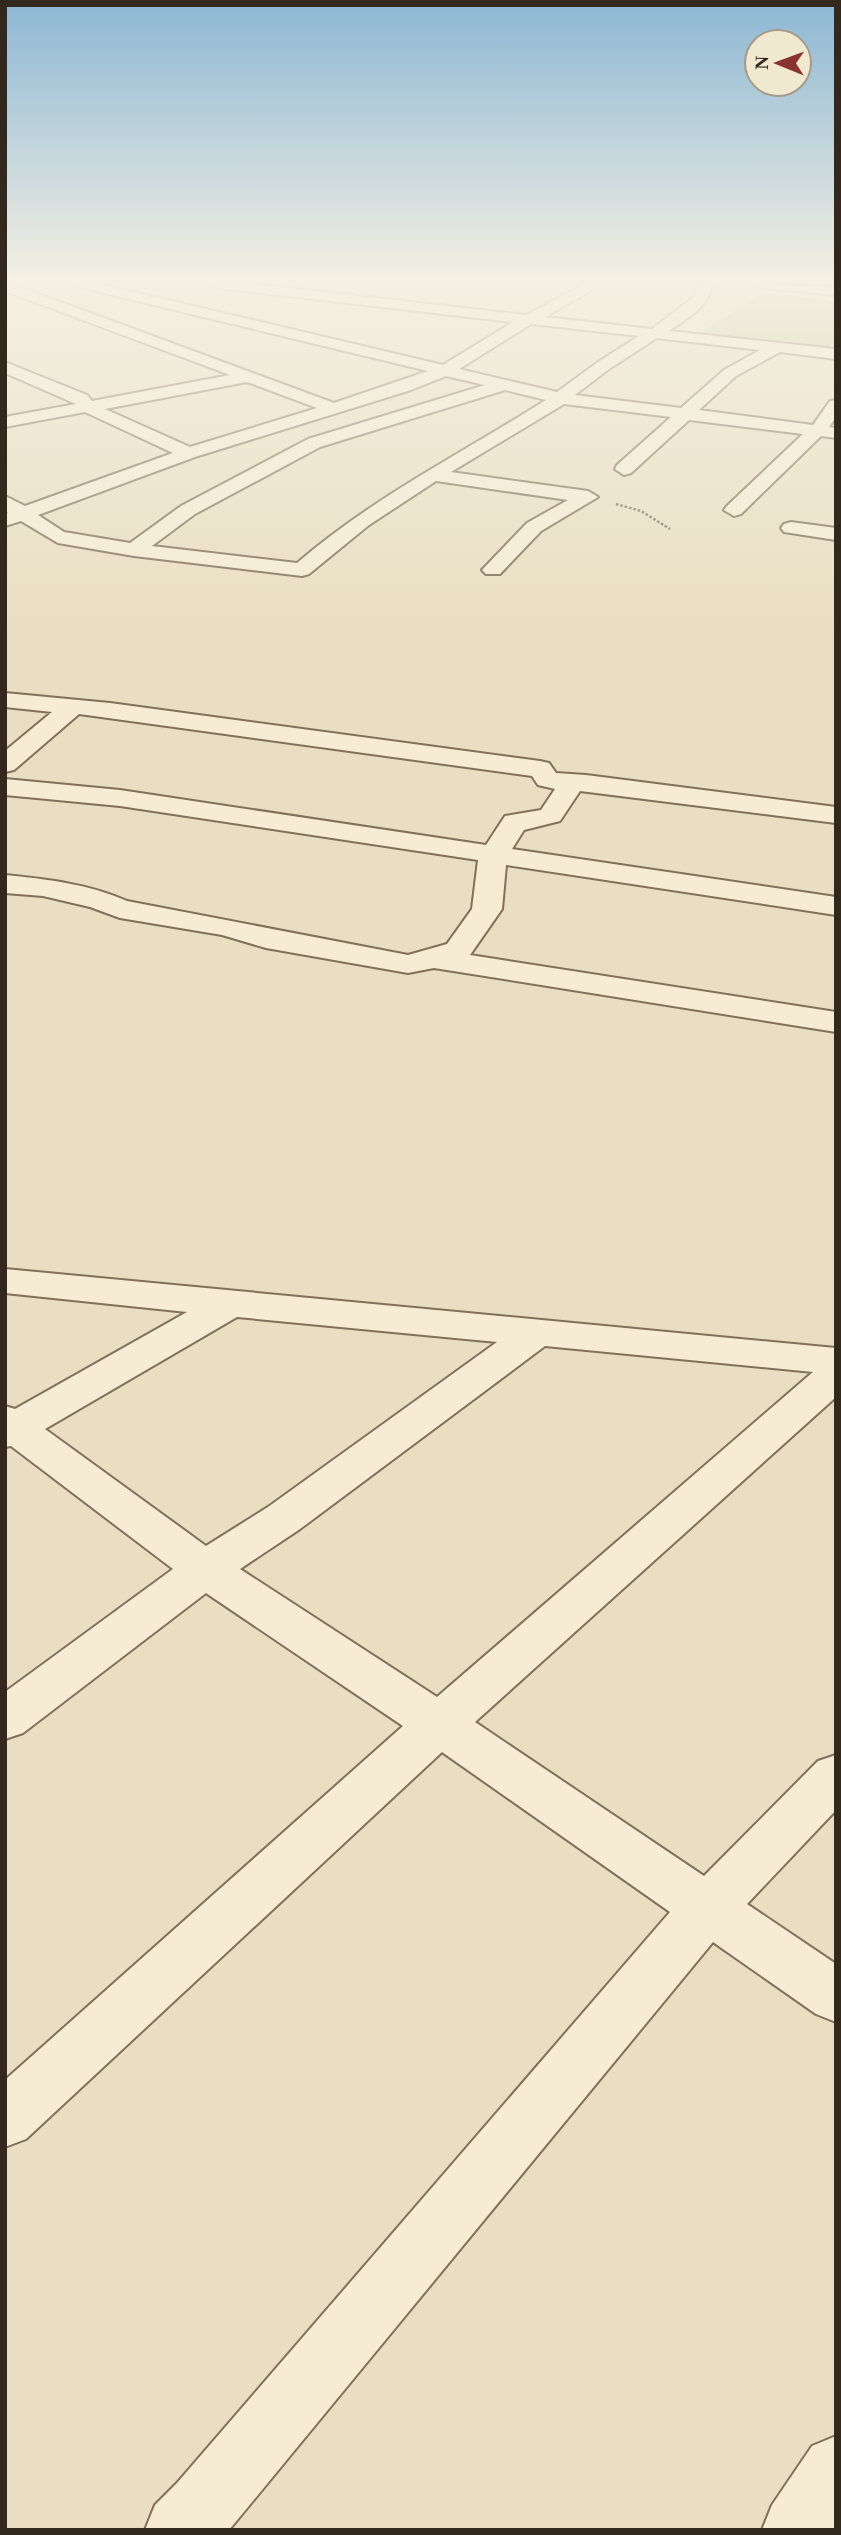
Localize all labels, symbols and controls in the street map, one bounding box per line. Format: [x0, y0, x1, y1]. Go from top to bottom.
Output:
north arrow [743, 28, 813, 98]
text: N [751, 55, 772, 70]

